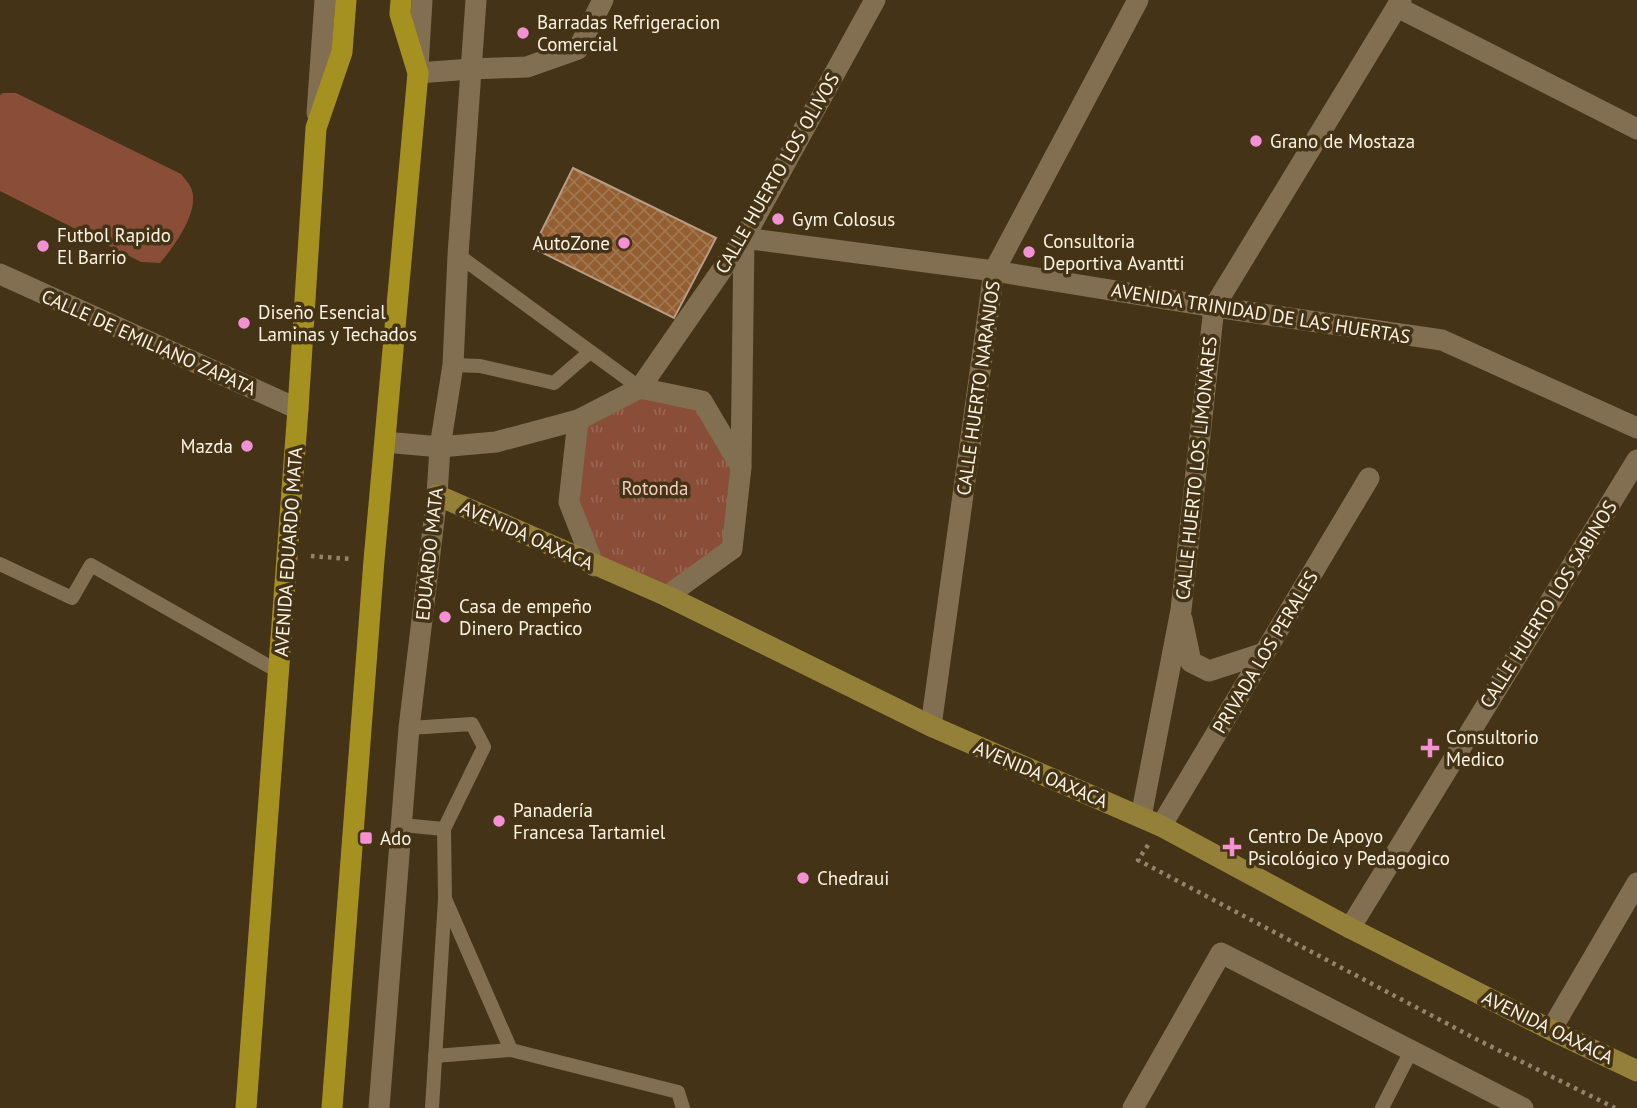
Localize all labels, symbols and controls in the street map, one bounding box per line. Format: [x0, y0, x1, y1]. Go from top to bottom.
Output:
place label: Barradas Refrigeracion Comercial [537, 10, 720, 56]
marker: Barradas Refrigeracion Comercial [515, 25, 531, 41]
street label: CALLE HUERTO LOS OLIVOS [710, 68, 844, 278]
place label: Grano de Mostaza [1270, 129, 1415, 153]
marker: Grano de Mostaza [1248, 133, 1264, 149]
place label: Gym Colosus [792, 207, 895, 231]
marker: Gym Colosus [770, 211, 786, 227]
place label: Futbol Rapido El Barrio [57, 223, 171, 269]
place label: Consultoria Deportiva Avantti [1043, 229, 1185, 275]
place label: AutoZone [533, 231, 610, 255]
marker: AutoZone [616, 235, 632, 251]
marker: Futbol Rapido El Barrio [35, 238, 51, 254]
marker: Consultoria Deportiva Avantti [1021, 244, 1037, 260]
street label: AVENIDA TRINIDAD DE LAS HUERTAS [1110, 277, 1412, 349]
street label: CALLE HUERTO NARANJOS [951, 279, 1005, 497]
street label: CALLE DE EMILIANO ZAPATA [38, 284, 260, 400]
place label: Diseño Esencial Laminas y Techados [258, 300, 417, 346]
marker: Diseño Esencial Laminas y Techados [236, 315, 252, 331]
street label: CALLE HUERTO LOS LIMONARES [1170, 335, 1222, 601]
place label: Mazda [180, 434, 233, 458]
marker: Mazda [239, 438, 255, 454]
street label: AVENIDA EDUARDO MATA [269, 446, 307, 658]
park label: Rotonda [621, 476, 689, 500]
street label: EDUARDO MATA [410, 487, 448, 621]
street label: AVENIDA OAXACA [457, 495, 597, 575]
street label: CALLE HUERTO LOS SABINOS [1474, 496, 1622, 712]
street label: PRIVADA LOS PERALES [1207, 566, 1323, 738]
place label: Casa de empeño Dinero Practico [459, 594, 592, 640]
marker: Casa de empeño Dinero Practico [437, 609, 453, 625]
place label: Consultorio Medico [1446, 725, 1539, 771]
street label: AVENIDA OAXACA [970, 735, 1112, 813]
marker: Consultorio Medico [1420, 738, 1440, 758]
place label: Panadería Francesa Tartamiel [513, 798, 666, 844]
marker: Panadería Francesa Tartamiel [491, 813, 507, 829]
place label: Centro De Apoyo Psicológico y Pedagogico [1248, 824, 1450, 870]
place label: Ado [380, 826, 412, 850]
marker: Ado [358, 830, 374, 846]
marker: Centro De Apoyo Psicológico y Pedagogico [1222, 837, 1242, 857]
place label: Chedraui [817, 866, 889, 890]
marker: Chedraui [795, 870, 811, 886]
street label: AVENIDA OAXACA [1478, 985, 1618, 1069]

